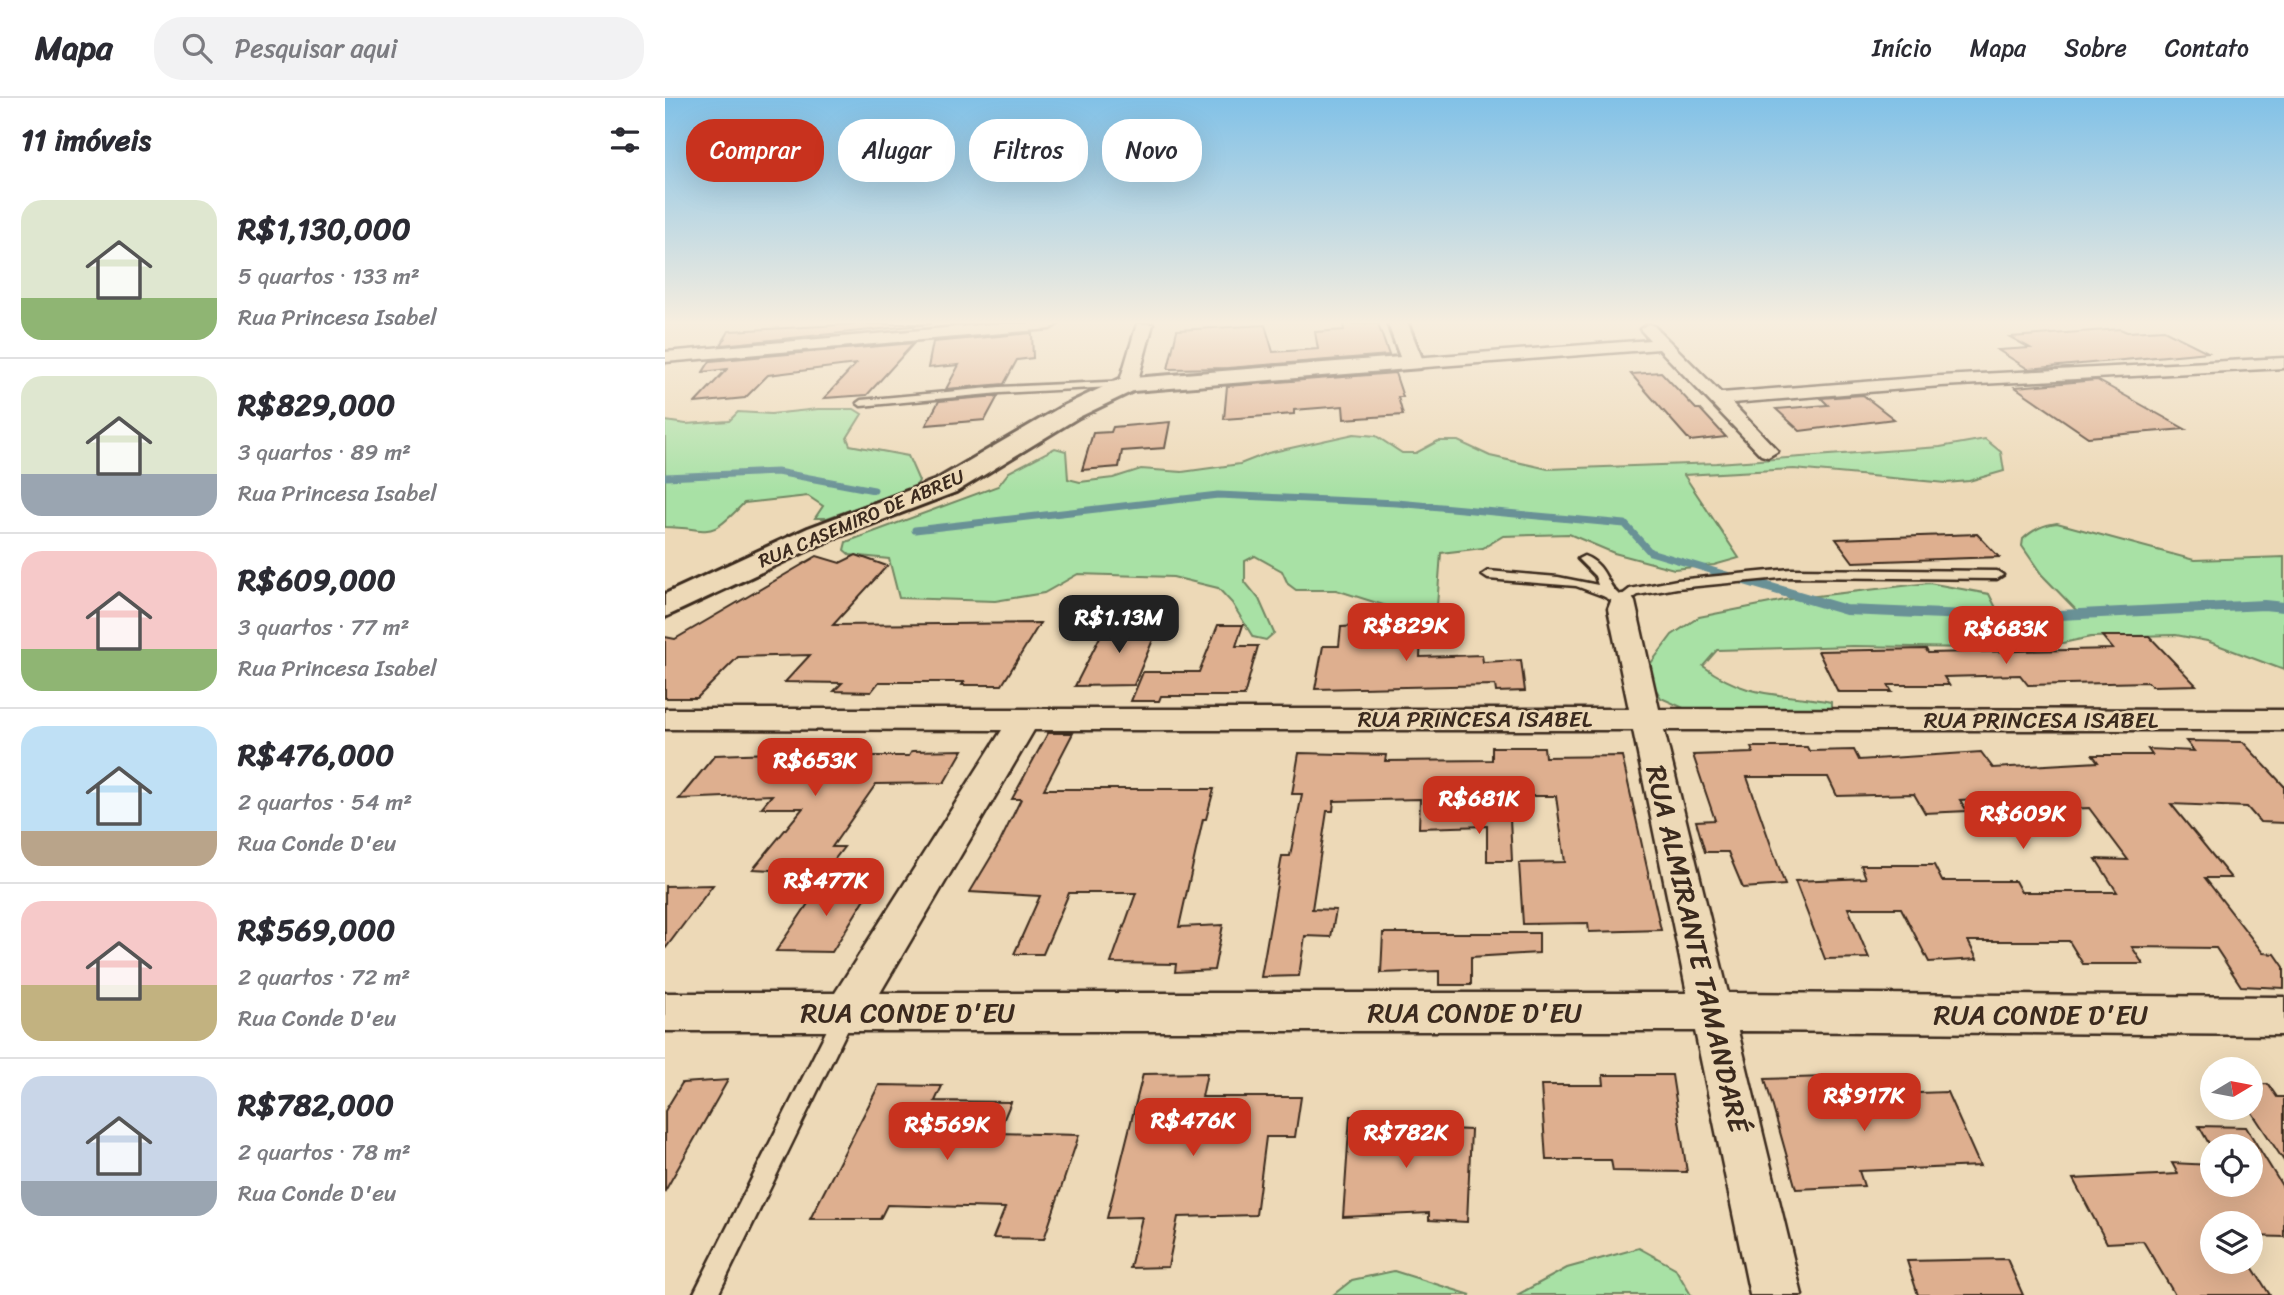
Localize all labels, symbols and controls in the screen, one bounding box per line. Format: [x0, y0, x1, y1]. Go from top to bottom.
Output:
search box [154, 17, 644, 80]
text: Mapa [35, 19, 112, 77]
text: Pesquisar aqui [234, 25, 397, 71]
text: Início [1872, 27, 1932, 69]
text: Mapa [1970, 27, 2026, 69]
text: Sobre [2064, 27, 2127, 69]
text: Contato [2165, 27, 2249, 69]
icon: search [178, 29, 216, 67]
text: 11 imóveis [21, 113, 151, 167]
chip: Comprar [686, 119, 824, 182]
chip: Alugar [838, 119, 955, 182]
chip: Filtros [969, 119, 1088, 182]
chip: Novo [1102, 119, 1202, 182]
icon: filters [606, 121, 644, 159]
text: R$1,130,000 [238, 202, 411, 256]
icon: home [77, 228, 161, 312]
text: 5 quartos · 133 m² [238, 256, 420, 297]
text: Rua Princesa Isabel [238, 297, 437, 338]
text: R$829,000 [238, 378, 395, 432]
icon: home [77, 404, 161, 488]
text: 3 quartos · 89 m² [238, 432, 411, 473]
street label: RUA CASEMIRO DE ABREU [753, 460, 970, 577]
text: Rua Princesa Isabel [238, 473, 437, 514]
text: R$609,000 [238, 553, 396, 607]
icon: home [77, 579, 161, 663]
pin: R$1.13M [1054, 596, 1184, 655]
text: R$1.13M [1075, 597, 1163, 638]
pin: R$829K [1349, 603, 1463, 663]
text: R$829K [1364, 605, 1448, 646]
pin: R$683K [1949, 606, 2063, 666]
text: 3 quartos · 77 m² [238, 607, 409, 648]
text: R$683K [1965, 608, 2047, 649]
text: Rua Princesa Isabel [238, 648, 437, 689]
street label: RUA PRINCESA ISABEL [1358, 699, 1593, 740]
street label: RUA PRINCESA ISABEL [1924, 700, 2159, 741]
text: R$476,000 [238, 728, 394, 782]
pin: R$653K [758, 738, 872, 798]
text: R$653K [773, 740, 857, 781]
icon: home [77, 754, 161, 838]
street label: RUA ALMIRANTE TAMANDARÉ [1631, 760, 1764, 1139]
pin: R$681K [1422, 776, 1536, 836]
text: R$681K [1439, 778, 1519, 819]
text: 2 quartos · 54 m² [238, 782, 412, 823]
pin: R$609K [1966, 792, 2080, 851]
text: R$609K [1980, 793, 2066, 834]
text: Rua Conde D'eu [238, 823, 396, 864]
pin: R$477K [769, 858, 883, 918]
text: R$477K [784, 860, 868, 901]
text: R$569,000 [238, 903, 395, 957]
icon: home [77, 929, 161, 1013]
text: 2 quartos · 72 m² [238, 957, 410, 998]
street label: RUA CONDE D'EU [800, 988, 1016, 1037]
street label: RUA CONDE D'EU [1367, 988, 1583, 1037]
street label: RUA CONDE D'EU [1933, 990, 2149, 1039]
text: Rua Conde D'eu [238, 998, 396, 1039]
north arrow [2200, 1057, 2263, 1120]
map controls [2200, 1057, 2263, 1274]
pin: R$917K [1807, 1074, 1921, 1133]
text: R$917K [1824, 1075, 1904, 1116]
text: R$782,000 [238, 1078, 394, 1132]
pin: R$476K [1136, 1098, 1250, 1158]
text: R$476K [1151, 1100, 1235, 1141]
pin: R$569K [890, 1102, 1004, 1162]
icon: home [77, 1104, 161, 1188]
text: R$569K [905, 1104, 989, 1145]
pin: R$782K [1349, 1110, 1463, 1170]
text: R$782K [1364, 1112, 1448, 1153]
text: 2 quartos · 78 m² [238, 1132, 411, 1173]
button: locate [2200, 1134, 2263, 1197]
text: Rua Conde D'eu [238, 1173, 396, 1214]
button: layers [2200, 1211, 2263, 1274]

